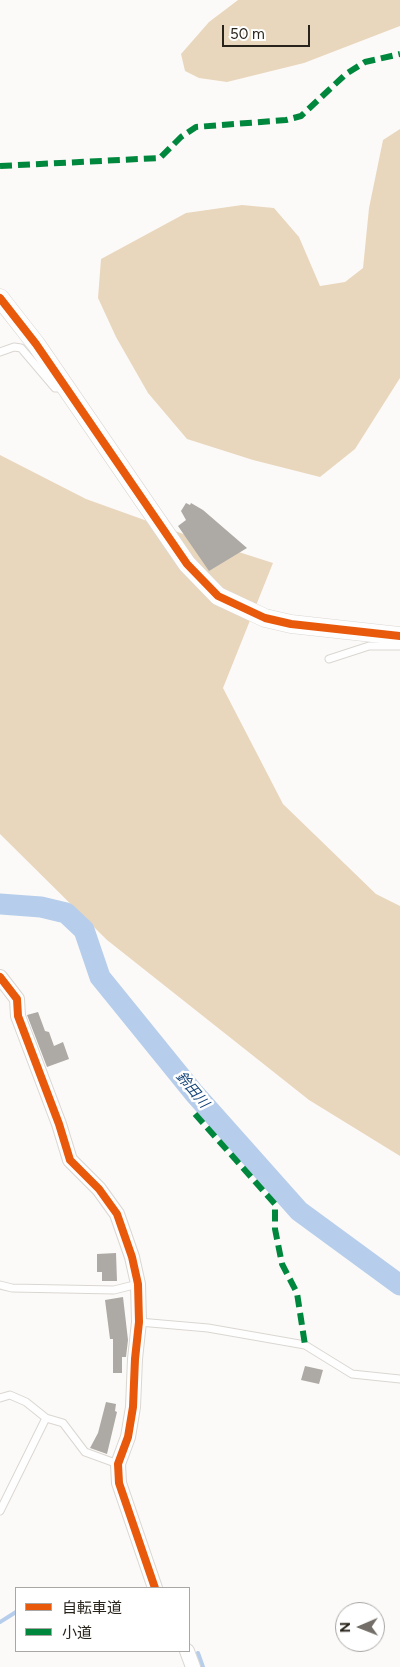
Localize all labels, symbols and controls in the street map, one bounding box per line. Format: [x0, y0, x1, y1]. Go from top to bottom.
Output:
scale bar [225, 15, 312, 47]
text: 50 m [230, 25, 265, 43]
water label: 鈴田川 [172, 1069, 212, 1111]
legend [15, 1587, 190, 1652]
text: 自転車道 [62, 1599, 122, 1617]
north arrow [335, 1602, 385, 1652]
text: N [337, 1622, 354, 1633]
text: 小道 [62, 1624, 92, 1642]

